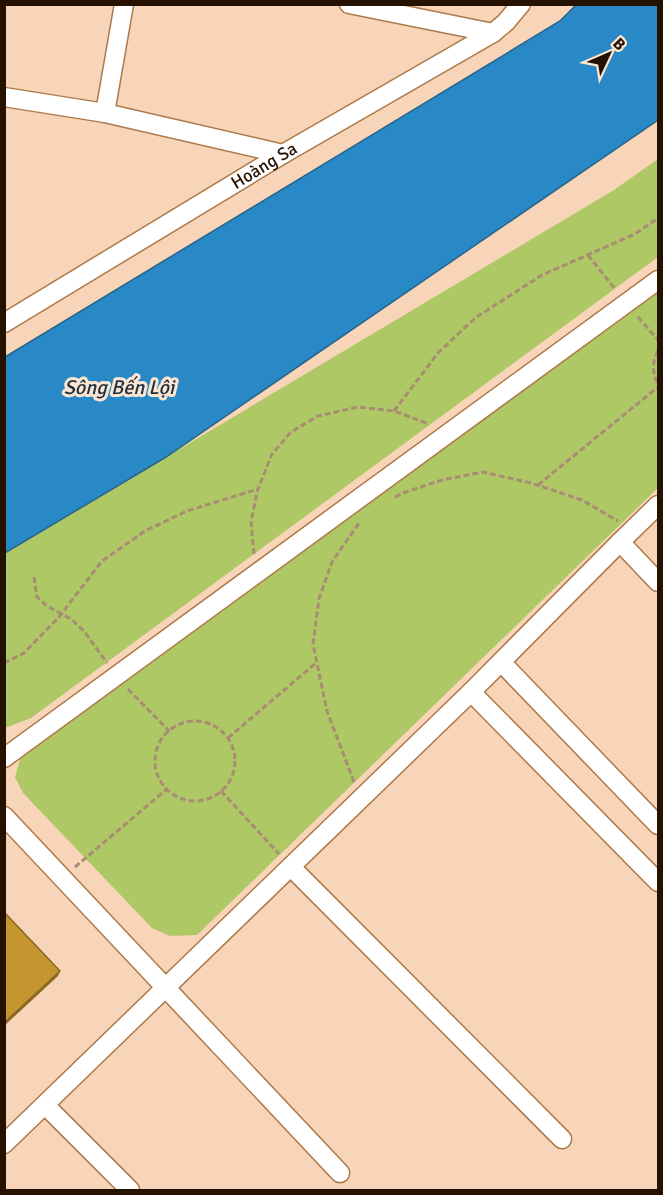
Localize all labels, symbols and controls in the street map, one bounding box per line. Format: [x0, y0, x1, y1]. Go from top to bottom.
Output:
north arrow [579, 24, 639, 84]
text: B [608, 34, 630, 55]
street label: Hoàng Sa [227, 137, 301, 194]
water label: Sông Bến Lội [64, 375, 176, 400]

